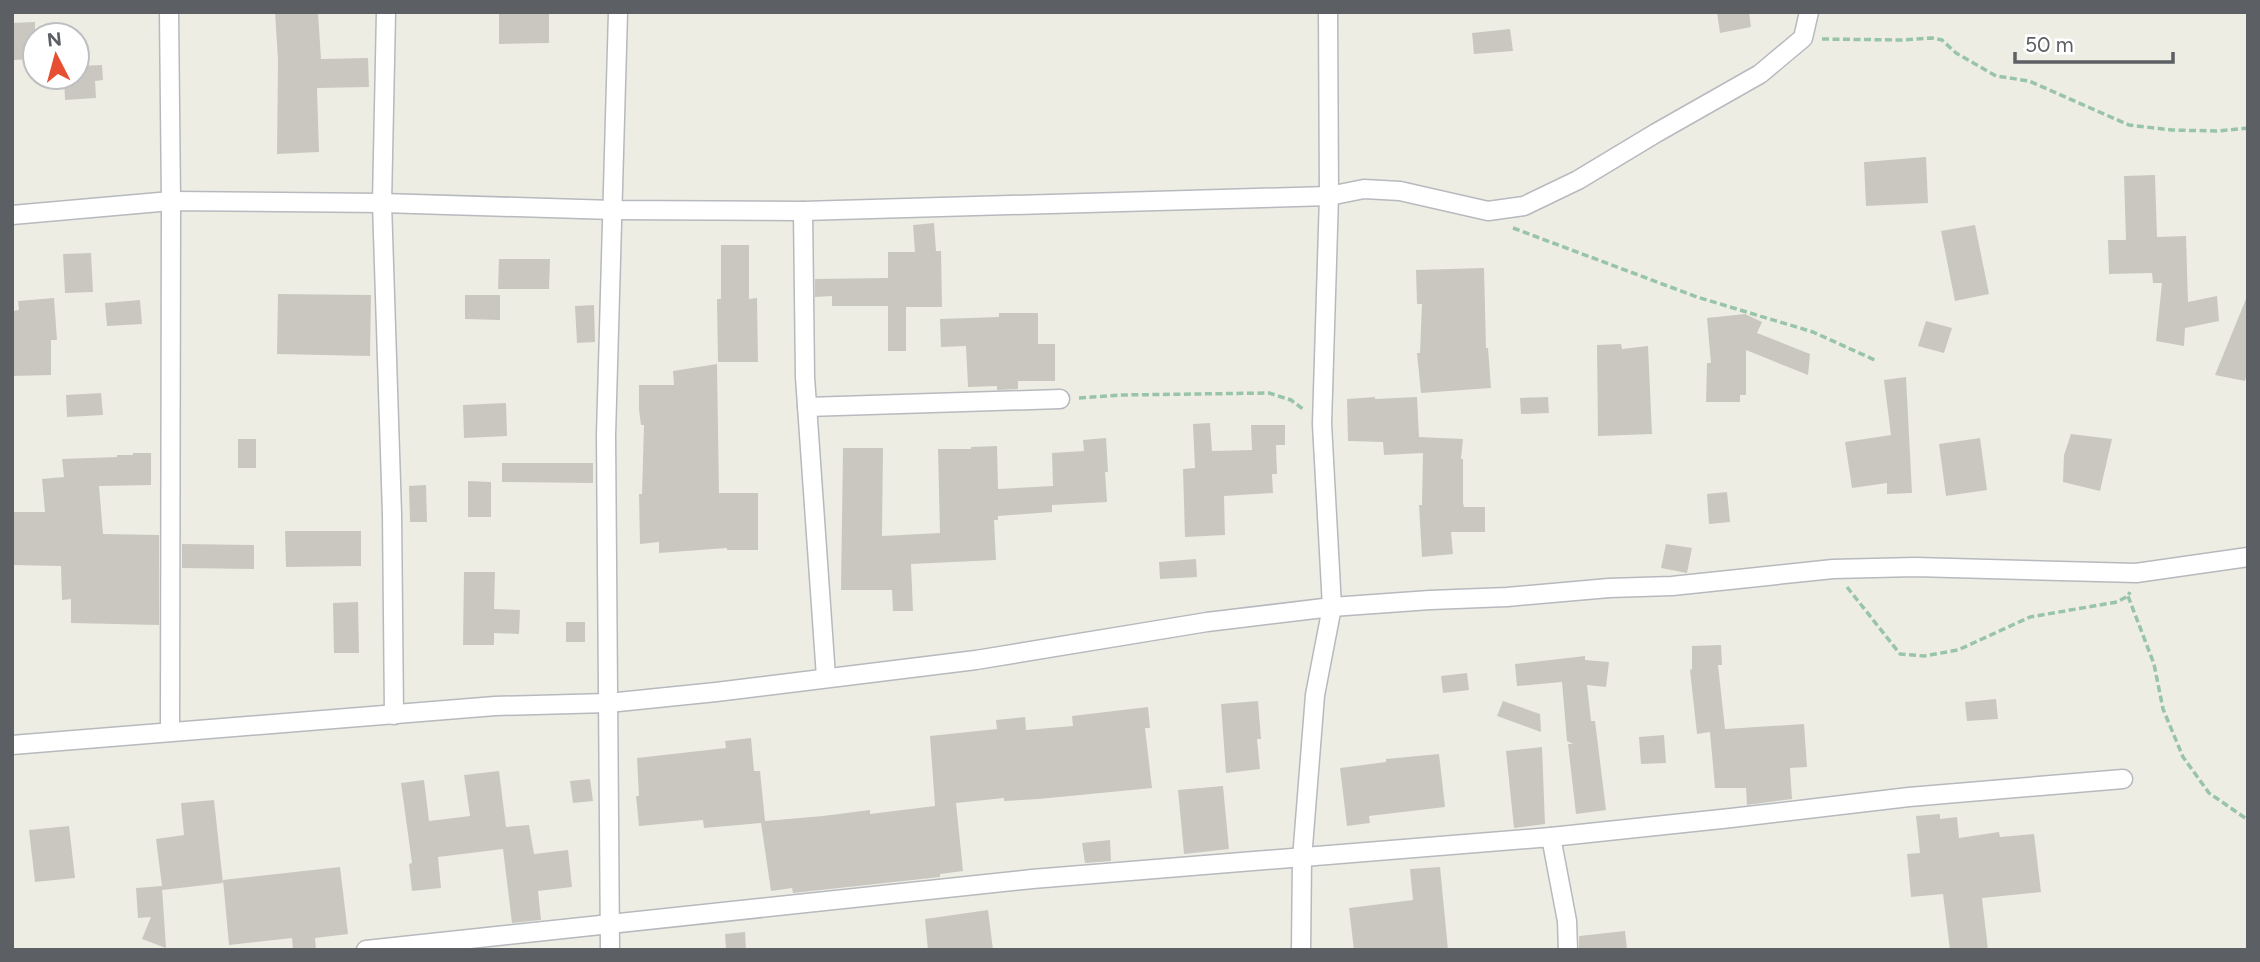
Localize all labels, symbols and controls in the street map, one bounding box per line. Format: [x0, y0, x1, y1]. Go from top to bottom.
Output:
north arrow [21, 21, 91, 91]
scale bar [2015, 21, 2172, 65]
text: N [46, 27, 63, 52]
text: 50 m [2025, 32, 2074, 57]

